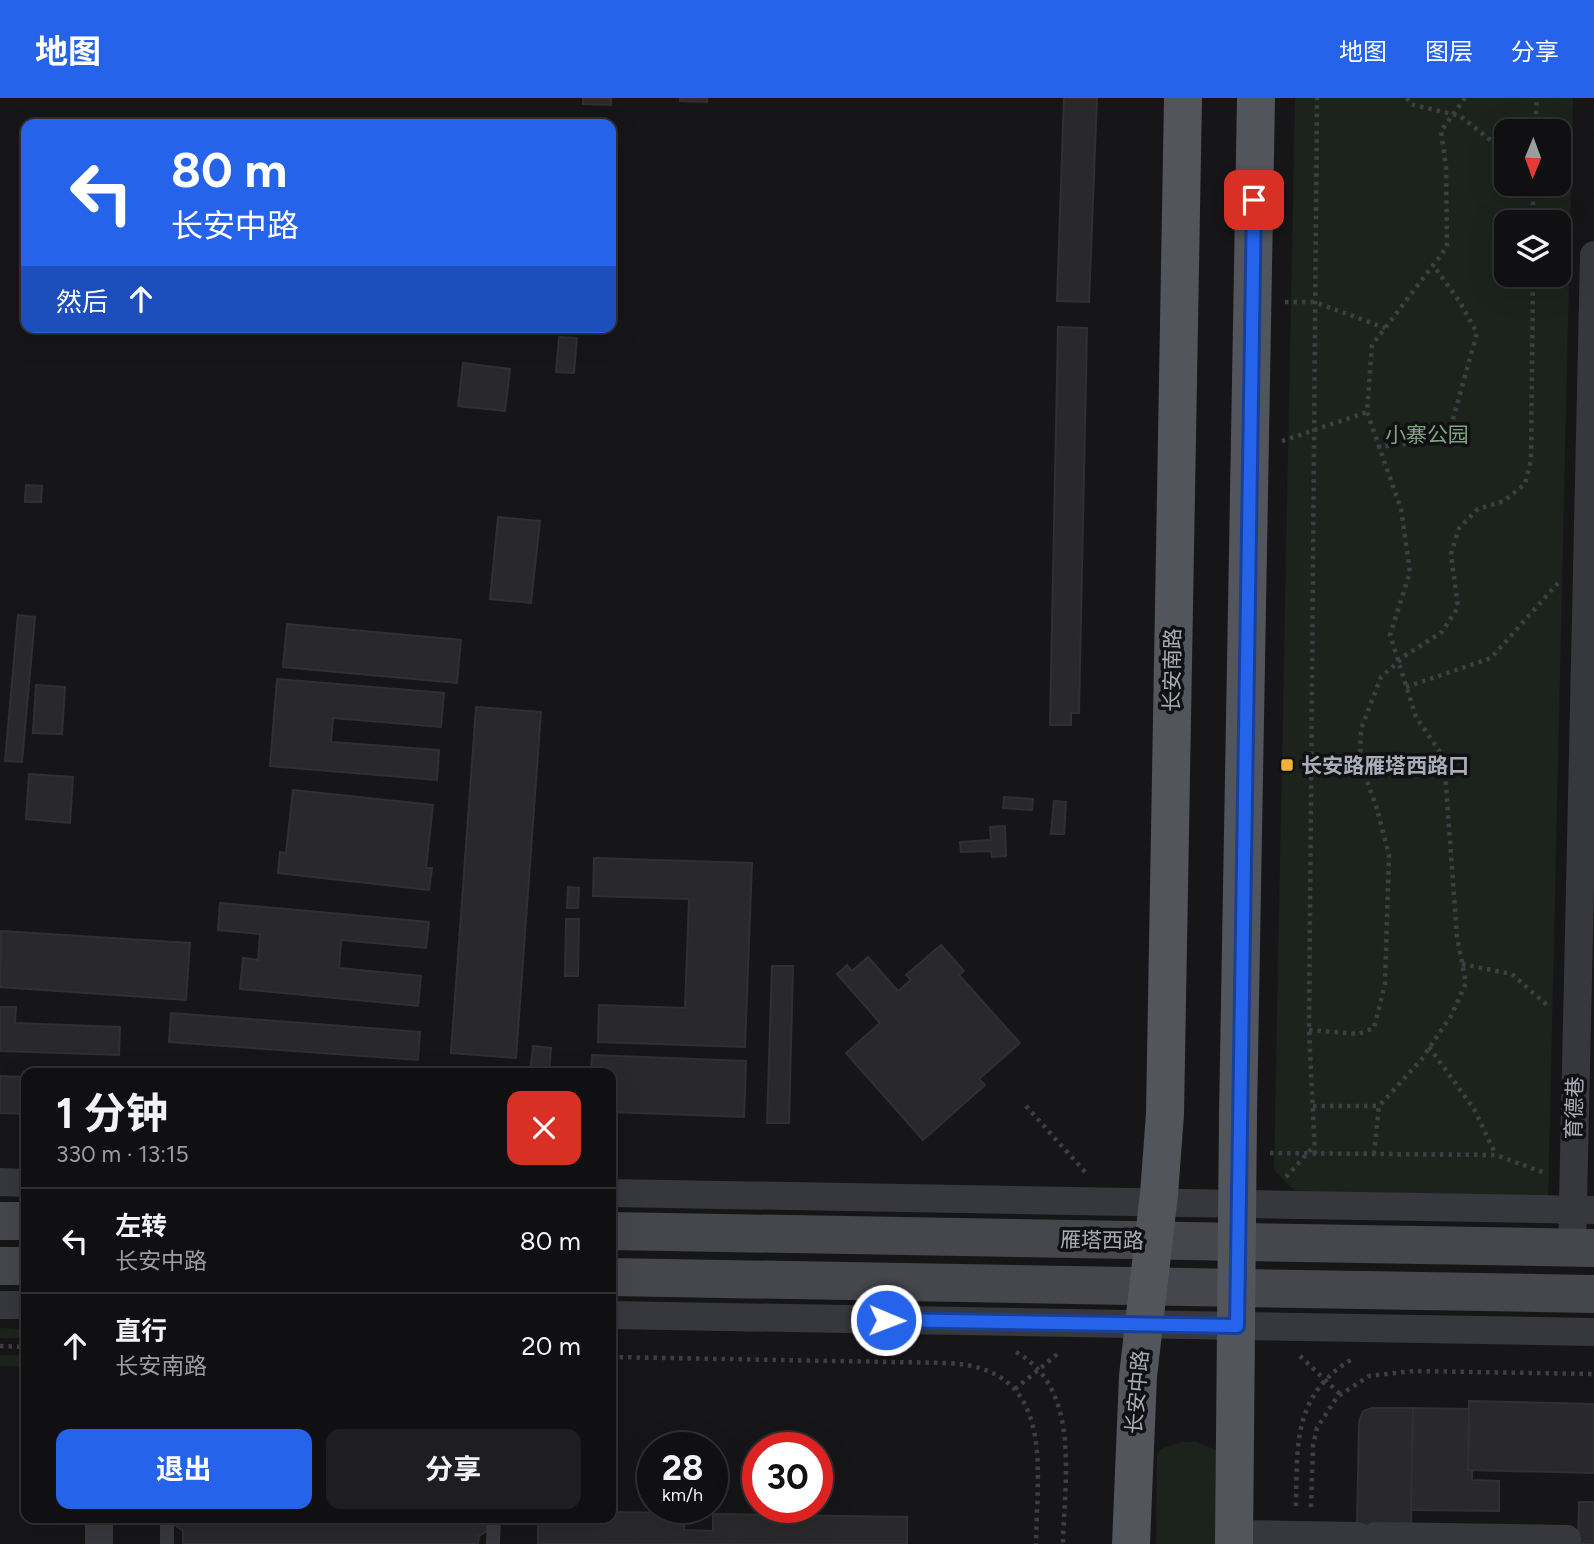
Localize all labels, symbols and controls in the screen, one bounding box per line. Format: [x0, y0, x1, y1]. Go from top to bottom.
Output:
text: 地图 [35, 32, 101, 71]
text: 地图 [1339, 37, 1387, 66]
text: 图层 [1425, 37, 1473, 66]
text: 分享 [1511, 37, 1559, 66]
north arrow [1494, 119, 1572, 196]
map controls [1494, 119, 1571, 287]
text: 80 m [171, 140, 287, 199]
icon: left [56, 147, 147, 238]
pin [1224, 170, 1284, 230]
icon: arrive [1235, 181, 1273, 219]
text: 长安中路 [171, 207, 299, 245]
button: layers [1494, 210, 1571, 287]
icon: ahead [122, 280, 160, 318]
text: 然后 [56, 286, 108, 318]
park label: 小寨公园 [1385, 422, 1469, 447]
street label: 长安南路 [1159, 628, 1185, 712]
place label: 长安路雁塔西路口 [1301, 753, 1469, 778]
marker: 长安路雁塔西路口 [1279, 757, 1295, 773]
street label: 育德巷 [1560, 1076, 1588, 1140]
text: 1 分钟 [56, 1088, 168, 1139]
button: close [507, 1091, 581, 1165]
text: 330 m · 13:15 [56, 1140, 189, 1168]
text: 左转 [115, 1210, 167, 1242]
icon: left [56, 1222, 94, 1260]
text: 80 m [520, 1225, 581, 1257]
street label: 雁塔西路 [1060, 1227, 1144, 1253]
text: 长安中路 [115, 1247, 207, 1275]
position arrow [849, 1283, 923, 1357]
text: 直行 [115, 1315, 167, 1347]
icon: ahead [56, 1327, 94, 1365]
text: 20 m [521, 1330, 581, 1362]
street label: 长安中路 [1121, 1349, 1153, 1435]
text: 长安南路 [115, 1352, 207, 1380]
button: 退出 [56, 1429, 312, 1509]
button: 分享 [326, 1429, 581, 1509]
speed limit sign: 30 [742, 1432, 833, 1523]
text: 28 [662, 1447, 703, 1489]
text: km/h [662, 1484, 703, 1506]

